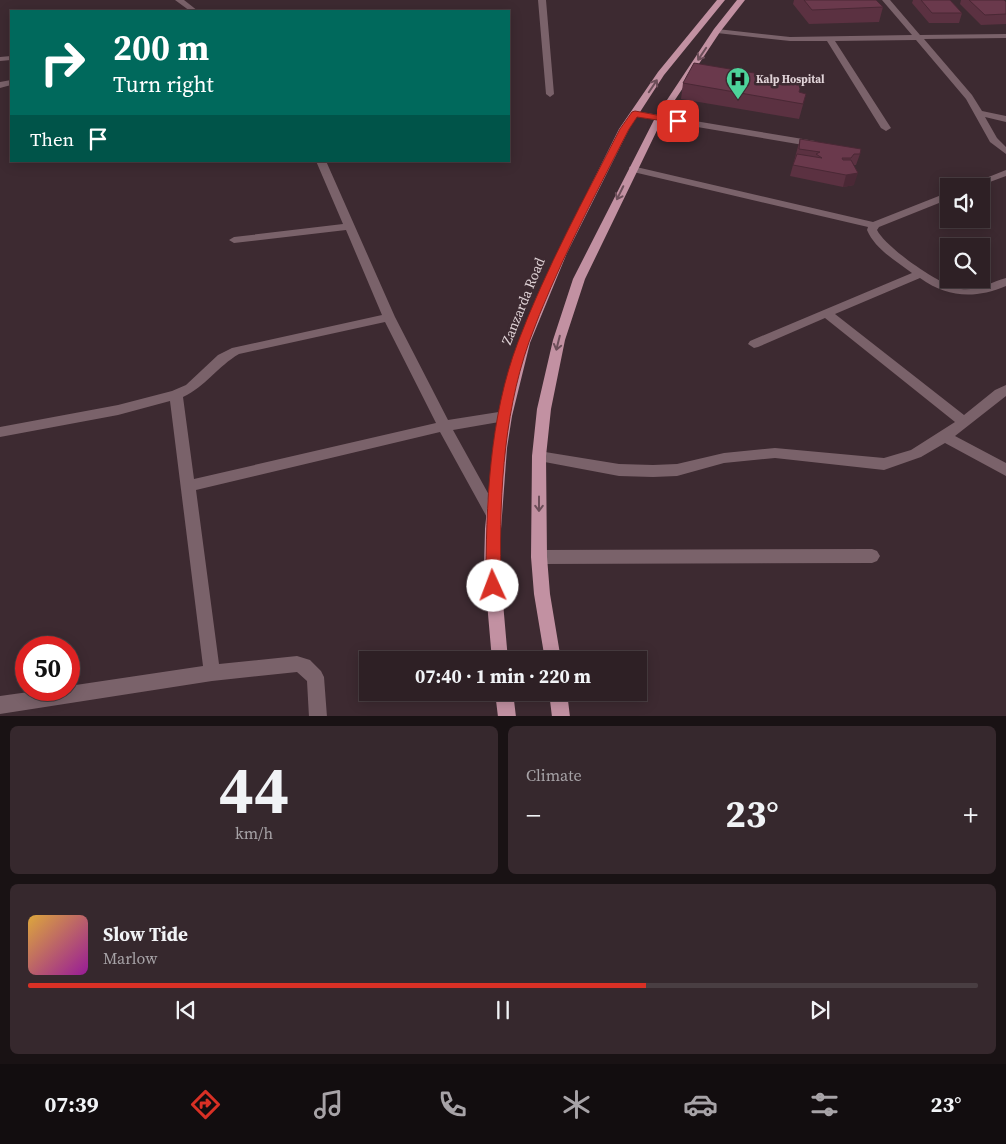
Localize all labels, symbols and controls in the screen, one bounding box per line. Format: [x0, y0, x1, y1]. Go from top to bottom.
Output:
text: 200 m [113, 24, 209, 72]
icon: right [30, 30, 95, 95]
one-way arrow [697, 46, 707, 60]
hospital icon: Kalp Hospital [725, 66, 751, 100]
text: Turn right [113, 69, 214, 99]
place label: Kalp Hospital [756, 72, 825, 87]
one-way arrow [648, 80, 658, 94]
pin [657, 100, 699, 142]
icon: arrive [664, 107, 692, 135]
icon: arrive [84, 125, 112, 153]
text: Then [30, 126, 74, 152]
map controls [940, 178, 990, 288]
button: sound [940, 178, 990, 228]
one-way arrow [615, 186, 625, 201]
button: search [940, 238, 990, 288]
street label: Zanzarda Road [496, 254, 550, 348]
one-way arrow [553, 335, 562, 351]
one-way arrow [534, 496, 544, 512]
position arrow [466, 559, 518, 611]
speed limit sign: 50 [15, 636, 80, 701]
text: 07:40 · 1 min · 220 m [415, 663, 591, 689]
text: 44 [219, 745, 289, 834]
text: Climate [526, 764, 582, 786]
text: 23° [725, 788, 779, 840]
text: − [526, 796, 541, 834]
text: + [963, 796, 978, 834]
text: km/h [235, 822, 273, 844]
text: Slow Tide [103, 921, 188, 947]
text: Marlow [103, 947, 158, 969]
icon: previous [172, 996, 200, 1024]
icon: pause [489, 996, 517, 1024]
icon: next [806, 996, 834, 1024]
icon: directions [188, 1087, 223, 1122]
icon: music [311, 1087, 346, 1122]
icon: phone [435, 1087, 470, 1122]
icon: climate [559, 1087, 594, 1122]
icon: car [683, 1087, 718, 1122]
icon: filters [807, 1087, 842, 1122]
text: 07:39 [44, 1089, 99, 1119]
text: 23° [931, 1089, 962, 1119]

